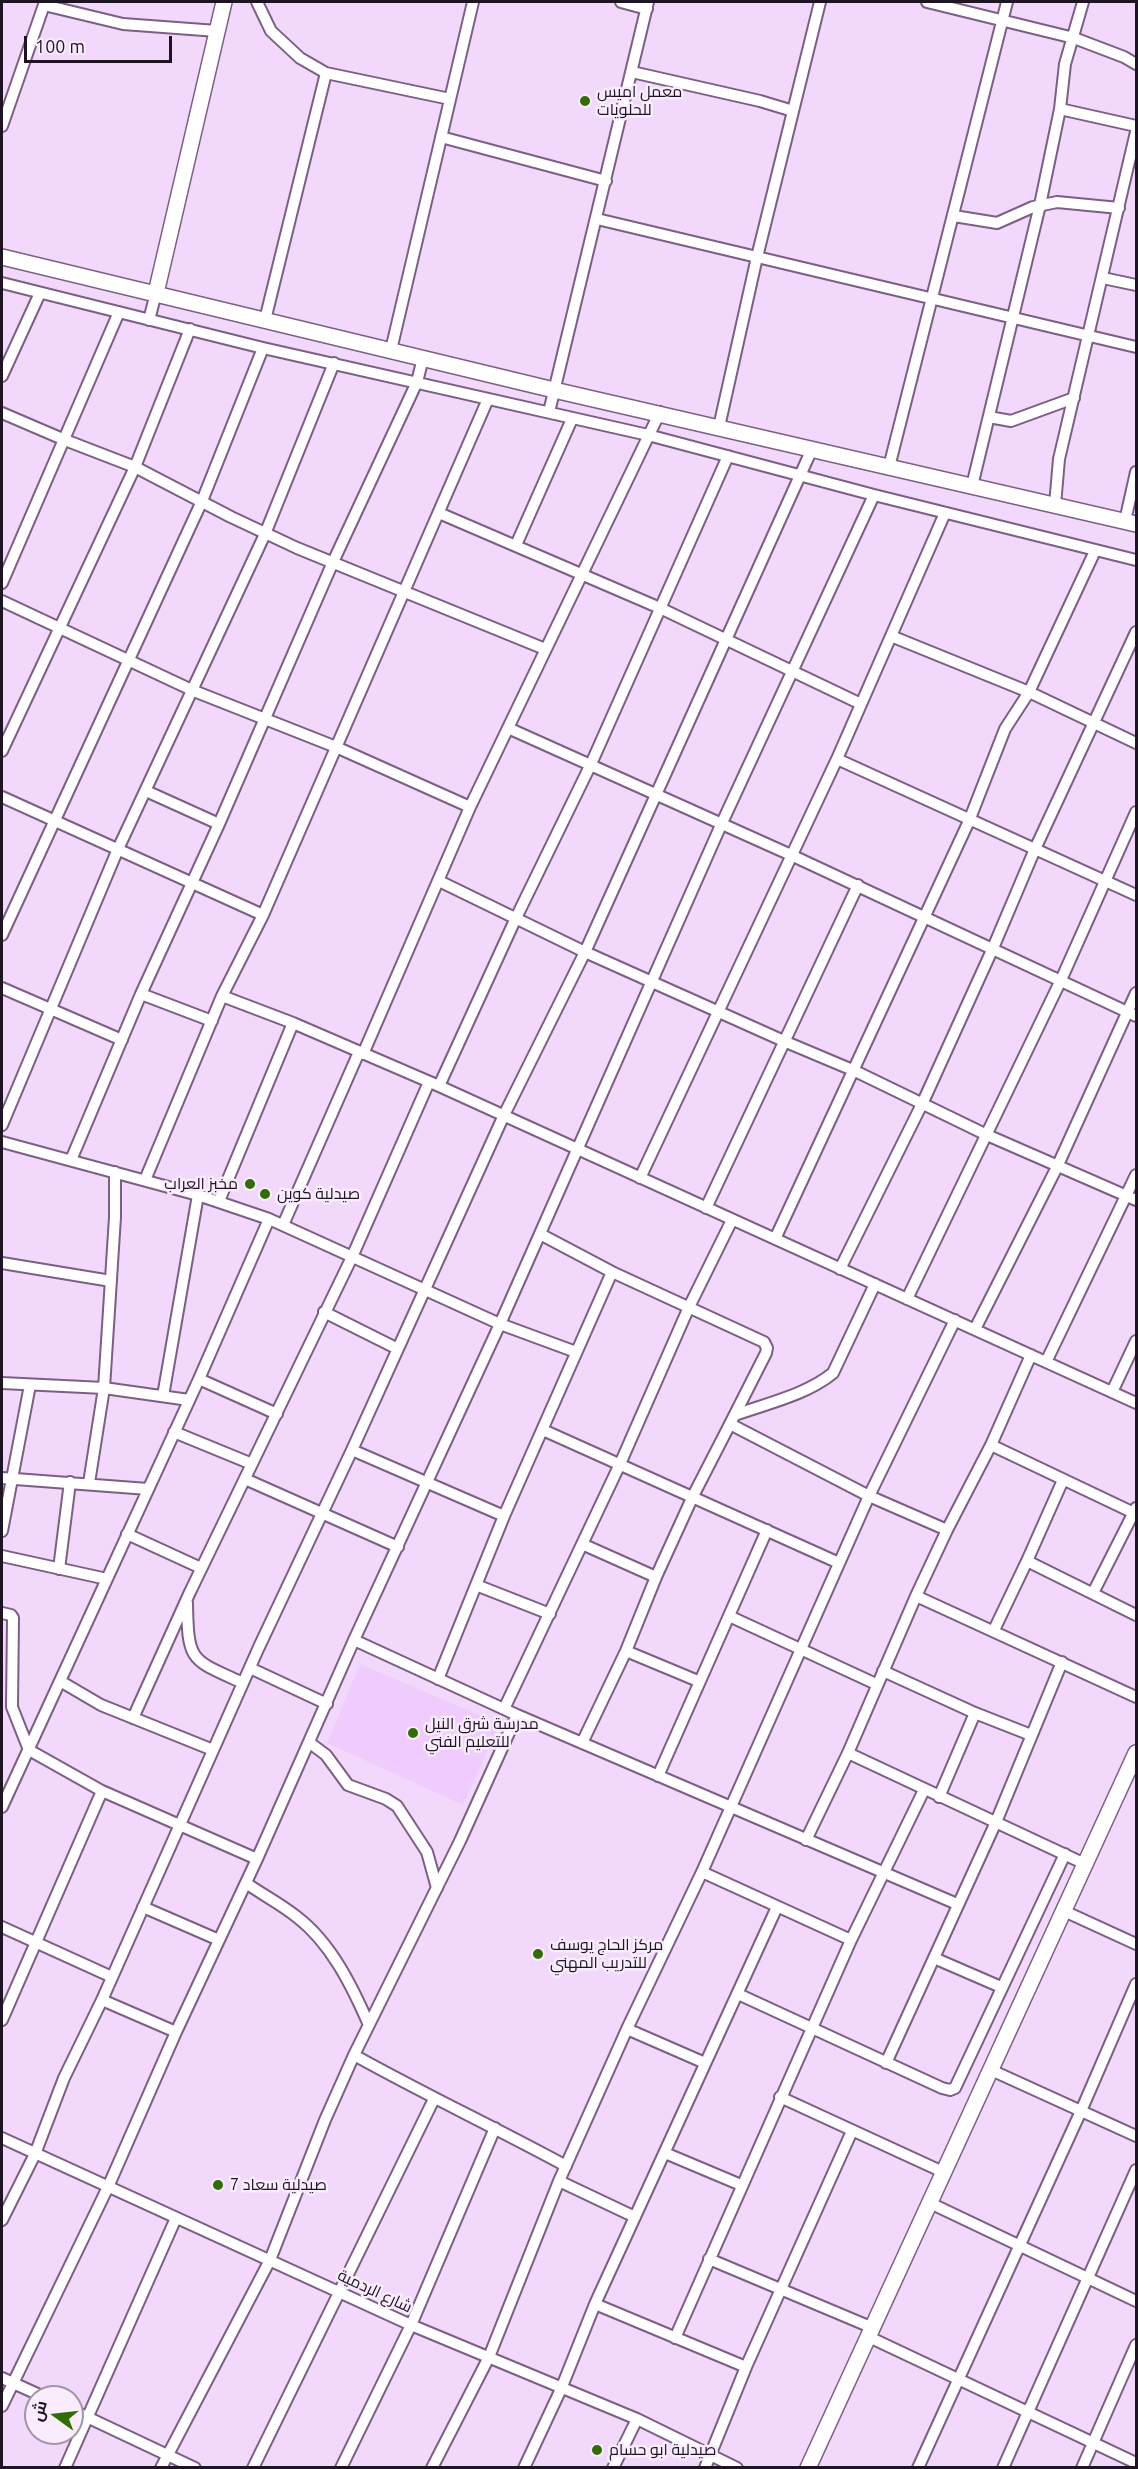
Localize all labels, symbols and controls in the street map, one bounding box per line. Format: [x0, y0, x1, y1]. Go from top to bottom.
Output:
scale bar [27, 24, 176, 62]
text: 100 m [35, 36, 85, 56]
place label: معمل اميس للحلويات [597, 82, 682, 120]
marker: معمل اميس للحلويات [578, 94, 592, 108]
place label: مخبز العراب [164, 1174, 238, 1194]
marker: مخبز العراب [243, 1177, 257, 1191]
place label: صيدلية كوين [277, 1184, 360, 1204]
marker: صيدلية كوين [258, 1187, 272, 1201]
place label: مدرسة شرق النيل للتعليم الفني [425, 1714, 539, 1752]
marker: مدرسة شرق النيل للتعليم الفني [406, 1726, 420, 1740]
place label: مركز الحاج يوسف للتدريب المهني [550, 1935, 663, 1973]
marker: مركز الحاج يوسف للتدريب المهني [531, 1947, 545, 1961]
place label: صيدلية سعاد 7 [230, 2175, 327, 2195]
marker: صيدلية سعاد 7 [211, 2178, 225, 2192]
street label: شارع الردمية [335, 2265, 415, 2317]
north arrow [24, 2385, 84, 2445]
text: ش [27, 2399, 50, 2423]
place label: صيدلية ابو حسام [609, 2440, 716, 2460]
marker: صيدلية ابو حسام [590, 2443, 604, 2457]

